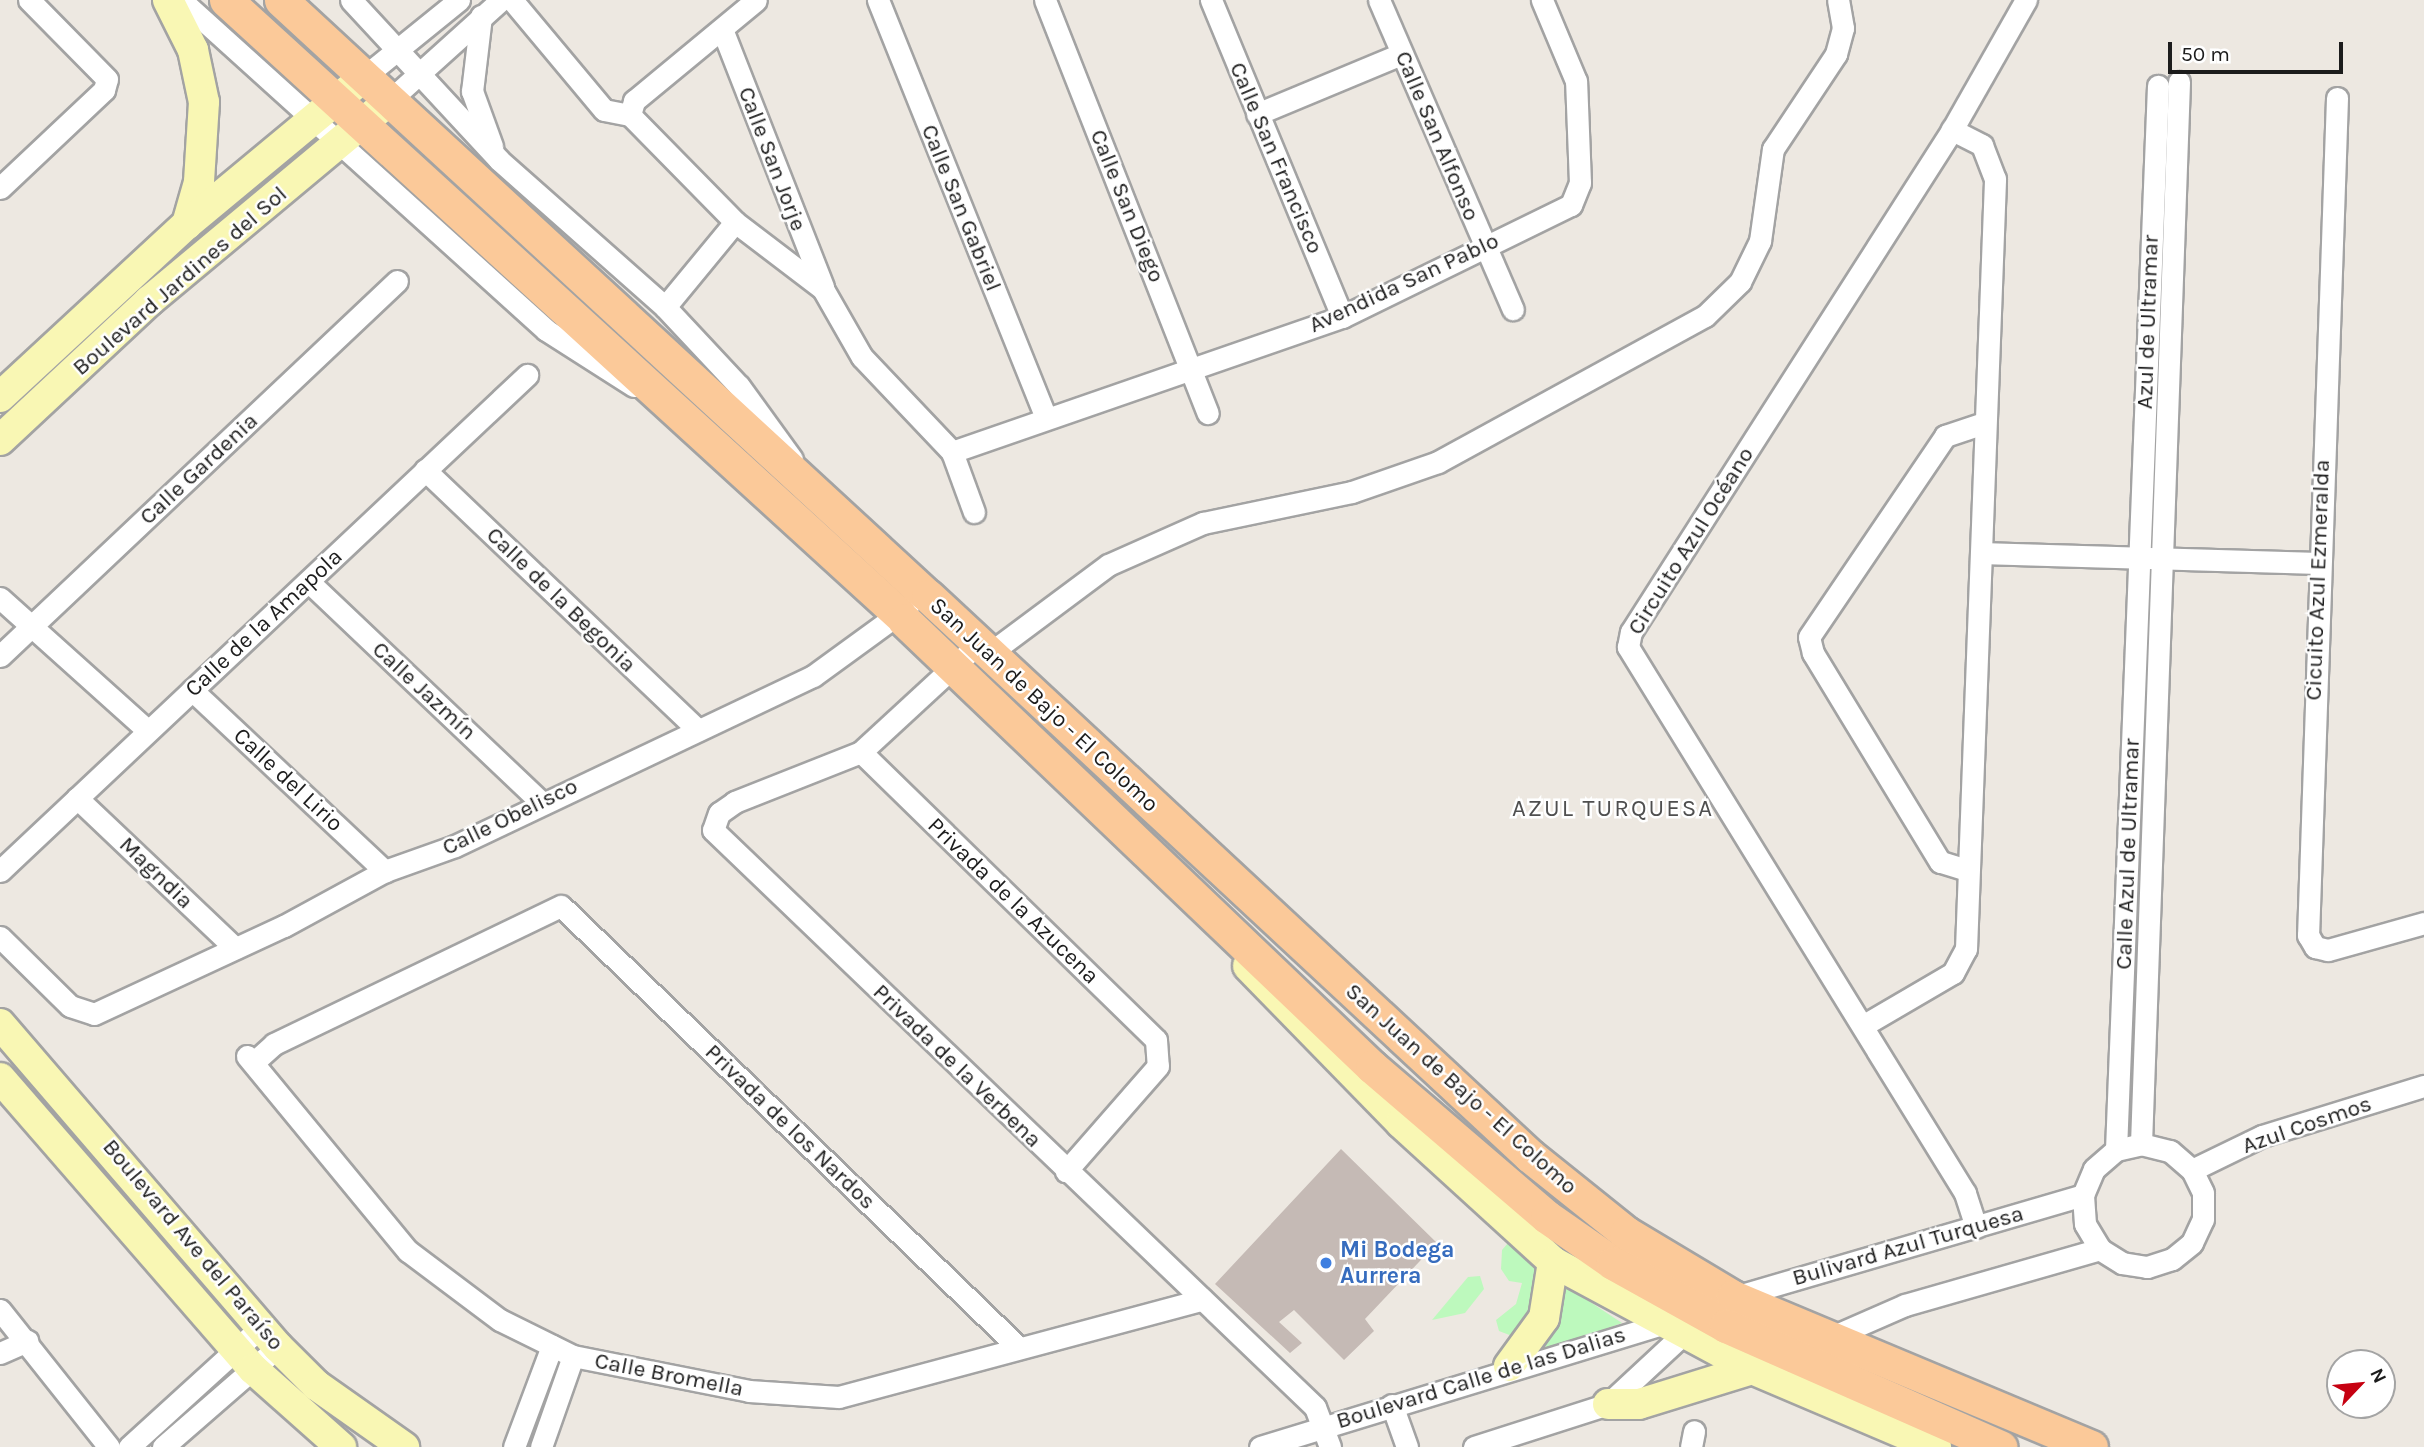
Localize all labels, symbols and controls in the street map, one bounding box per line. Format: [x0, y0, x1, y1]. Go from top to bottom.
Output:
scale bar [2172, 28, 2347, 72]
text: 50 m [2181, 42, 2230, 66]
street label: Calle San Alfonso [1389, 47, 1485, 225]
street label: Calle San Francisco [1223, 58, 1329, 258]
street label: Calle San Jorje [732, 83, 812, 235]
street label: Calle San Gabriel [915, 121, 1007, 295]
street label: Calle San Diego [1084, 126, 1170, 286]
street label: Boulevard Jardines del Sol [67, 180, 293, 382]
street label: Avendida San Pablo [1305, 227, 1503, 339]
street label: Azul de Ultramar [2131, 234, 2165, 410]
street label: Calle Gardenia [134, 407, 264, 531]
street label: Circuito Azul Océano [1622, 442, 1760, 640]
street label: Cicuito Azul Ezmeralda [2300, 459, 2336, 701]
street label: Calle de la Begonia [480, 521, 642, 679]
street label: Calle de la Amapola [180, 543, 348, 703]
street label: San Juan de Bajo - El Colomo [924, 592, 1164, 818]
street label: Calle Jazmín [366, 636, 482, 746]
street label: Calle del Lirio [228, 722, 348, 838]
street label: Calle Azul de Ultramar [2110, 738, 2146, 970]
street label: Calle Obelisco [438, 772, 582, 862]
district label: AZUL TURQUESA [1514, 795, 1712, 823]
street label: Privada de la Azucena [922, 812, 1104, 990]
street label: Magndia [113, 831, 199, 915]
street label: Privada de la Verbena [867, 978, 1047, 1154]
street label: San Juan de Bajo - El Colomo [1339, 978, 1583, 1200]
street label: Privada de los Nardos [699, 1038, 881, 1216]
street label: Azul Cosmos [2239, 1090, 2375, 1160]
street label: Boulevard Ave del Paraíso [96, 1134, 290, 1356]
street label: Bulivard Azul Turquesa [1789, 1200, 2027, 1292]
place label: Mi Bodega Aurrera [1340, 1236, 1455, 1290]
marker: Mi Bodega Aurrera [1318, 1255, 1334, 1271]
street label: Boulevard Calle de las Dalias [1333, 1321, 1629, 1435]
street label: Calle Bromella [592, 1347, 746, 1403]
north arrow [2326, 1349, 2396, 1419]
text: N [2365, 1365, 2391, 1387]

